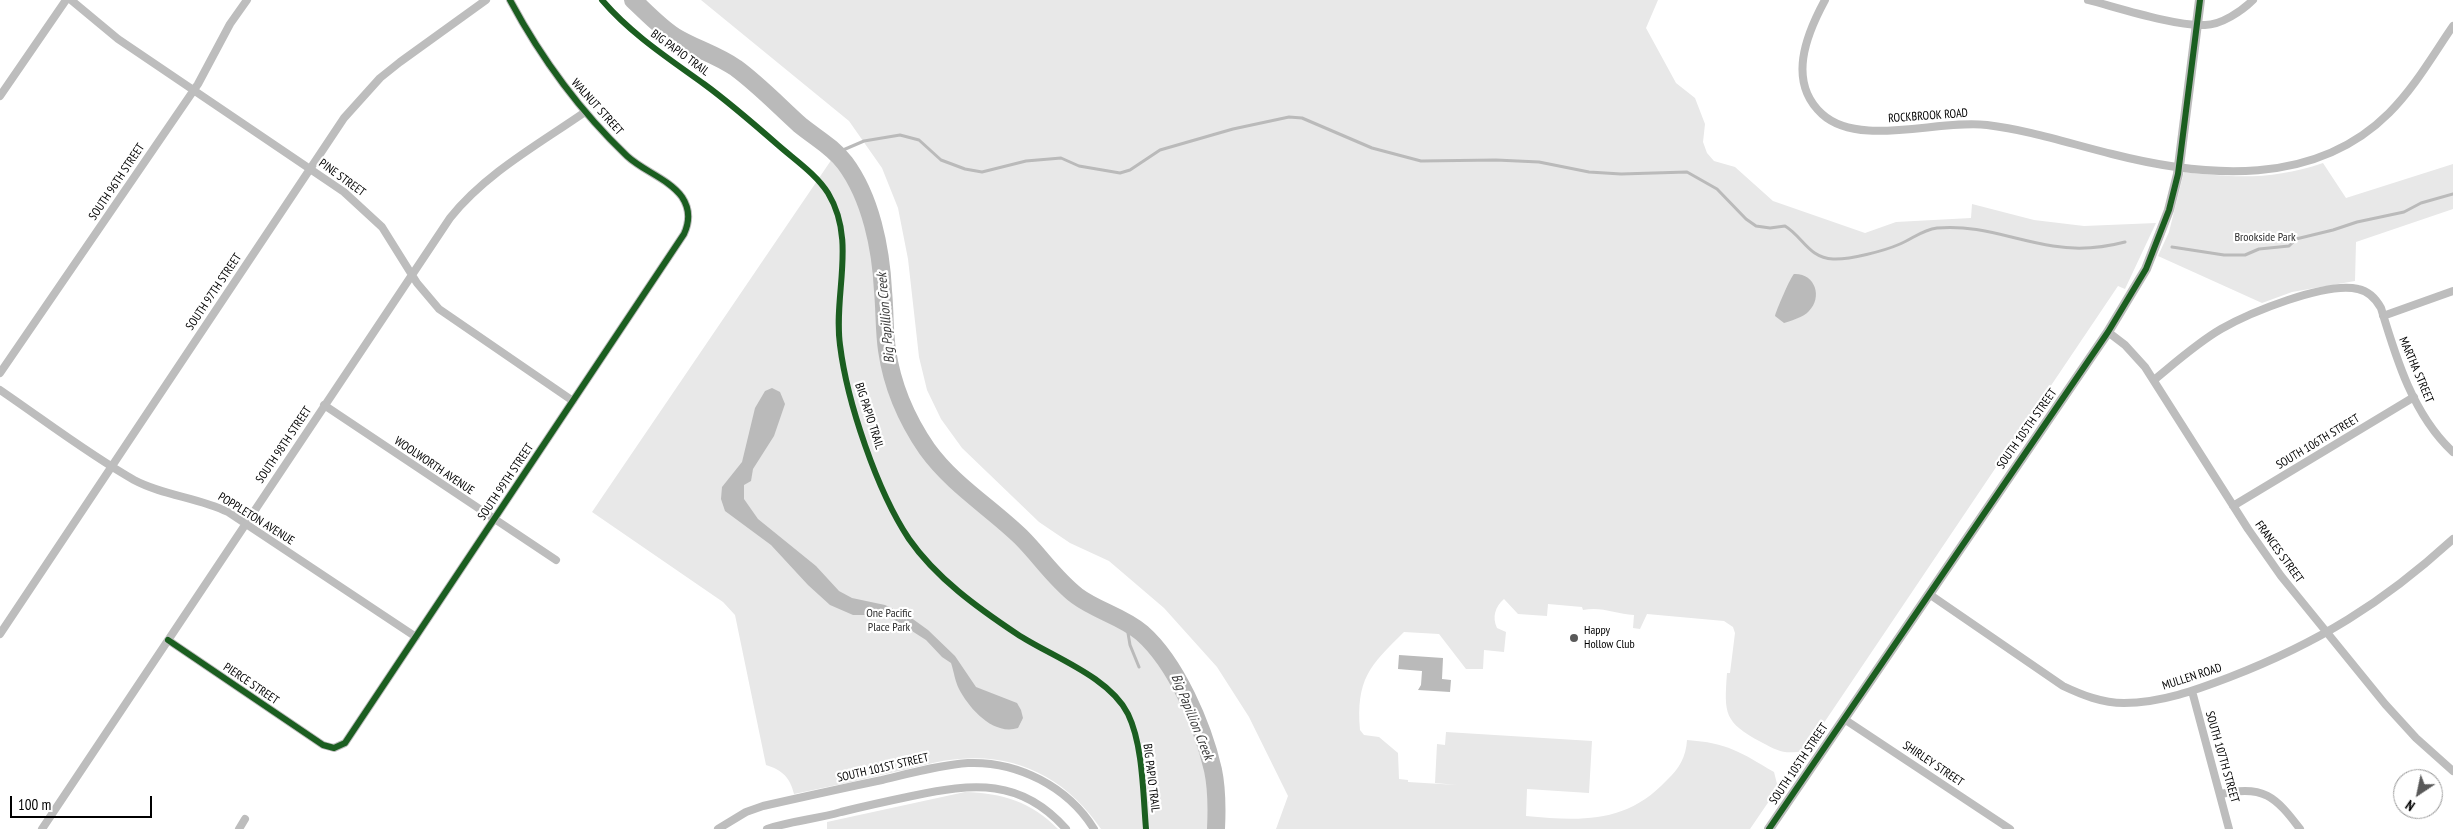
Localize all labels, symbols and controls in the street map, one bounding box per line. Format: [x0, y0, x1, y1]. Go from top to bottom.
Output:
street label: BIG PAPIO TRAIL [648, 27, 712, 79]
street label: WALNUT STREET [568, 76, 626, 138]
street label: ROCKBROOK ROAD [1888, 106, 1968, 126]
street label: SOUTH 96TH STREET [86, 141, 148, 223]
street label: PINE STREET [316, 156, 368, 200]
park label: Brookside Park [2234, 231, 2296, 245]
street label: SOUTH 97TH STREET [183, 251, 245, 333]
water label: Big Papillion Creek [874, 272, 898, 364]
street label: MARTHA STREET [2396, 335, 2436, 405]
street label: BIG PAPIO TRAIL [851, 381, 887, 451]
street label: SOUTH 105TH STREET [1994, 386, 2060, 472]
street label: SOUTH 98TH STREET [253, 404, 315, 486]
street label: SOUTH 106TH STREET [2274, 411, 2362, 473]
street label: WOOLWORTH AVENUE [391, 434, 477, 498]
street label: SOUTH 99TH STREET [475, 441, 537, 523]
street label: POPPLETON AVENUE [215, 490, 297, 548]
street label: FRANCES STREET [2252, 518, 2306, 586]
park label: One Pacific Place Park [866, 607, 912, 635]
place label: Happy Hollow Club [1584, 624, 1635, 652]
marker: Happy Hollow Club [1568, 632, 1580, 644]
street label: PIERCE STREET [220, 660, 282, 708]
street label: MULLEN ROAD [2160, 661, 2224, 693]
water label: Big Papillion Creek [1167, 672, 1217, 762]
street label: SOUTH 107TH STREET [2202, 709, 2242, 805]
street label: SOUTH 105TH STREET [1767, 721, 1831, 807]
street label: SHIRLEY STREET [1900, 738, 1966, 790]
street label: BIG PAPIO TRAIL [1140, 743, 1162, 813]
street label: SOUTH 101ST STREET [836, 750, 930, 786]
north arrow [2393, 769, 2443, 819]
scale bar [12, 786, 155, 818]
text: 100 m [18, 795, 51, 814]
text: N [2402, 796, 2418, 815]

